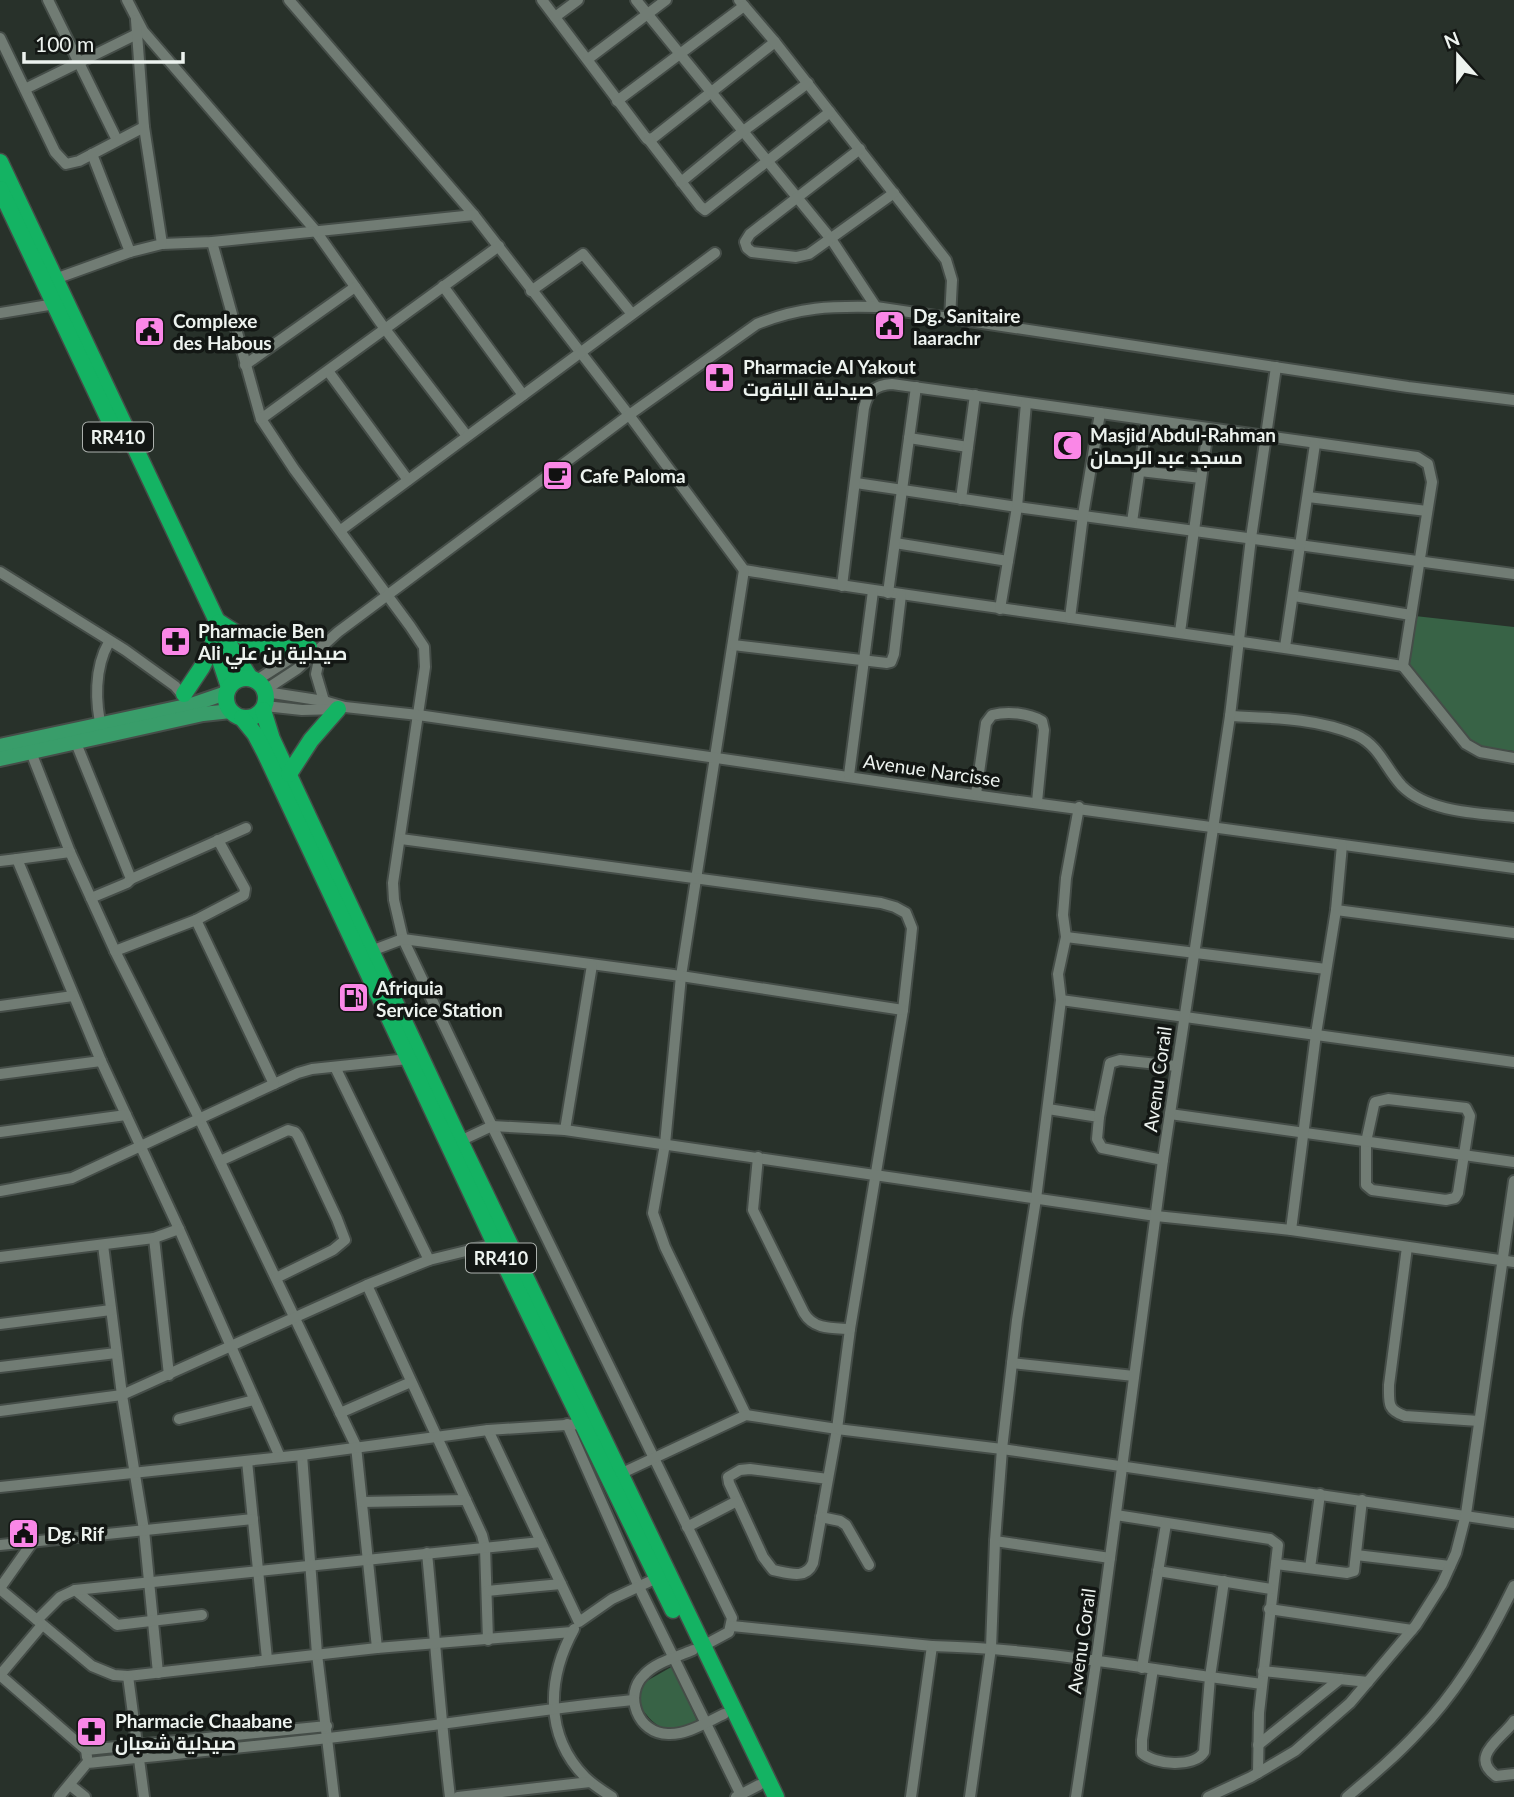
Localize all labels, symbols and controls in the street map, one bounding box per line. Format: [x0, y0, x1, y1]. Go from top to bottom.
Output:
scale bar [24, 21, 184, 65]
north arrow [1423, 21, 1493, 91]
text: N [1441, 26, 1463, 53]
text: 100 m [35, 31, 94, 56]
place label: Dg. Sanitaire laarachr [913, 304, 1020, 349]
place label: Complexe des Habous [173, 309, 272, 354]
public building icon: Dg. Sanitaire laarachr [873, 309, 907, 343]
public building icon: Complexe des Habous [133, 314, 167, 348]
place label: Pharmacie Al Yakout صيدلية الياقوت [743, 355, 916, 401]
pharmacy icon: Pharmacie Al Yakout صيدلية الياقوت [703, 360, 737, 394]
road number: RR410 [83, 422, 153, 452]
place label: Masjid Abdul-Rahman مسجد عبد الرحمان [1090, 423, 1276, 469]
mosque icon: Masjid Abdul-Rahman مسجد عبد الرحمان [1050, 428, 1084, 462]
cafe icon: Cafe Paloma [540, 458, 574, 492]
place label: Cafe Paloma [580, 464, 686, 487]
place label: Pharmacie Ben Ali صيدلية بن علي [197, 619, 347, 669]
pharmacy icon: Pharmacie Ben Ali صيدلية بن علي [158, 624, 192, 658]
street label: Avenue Narcisse [862, 749, 1002, 791]
place label: Afriquia Service Station [375, 976, 503, 1021]
fuel station icon: Afriquia Service Station [336, 981, 370, 1015]
street label: Avenu Corail [1138, 1025, 1176, 1133]
road number: RR410 [466, 1244, 536, 1273]
public building icon: Dg. Rif [7, 1516, 41, 1550]
place label: Dg. Rif [47, 1522, 104, 1545]
street label: Avenu Corail [1062, 1587, 1100, 1695]
place label: Pharmacie Chaabane صيدلية شعبان [115, 1709, 292, 1755]
pharmacy icon: Pharmacie Chaabane صيدلية شعبان [75, 1714, 109, 1748]

